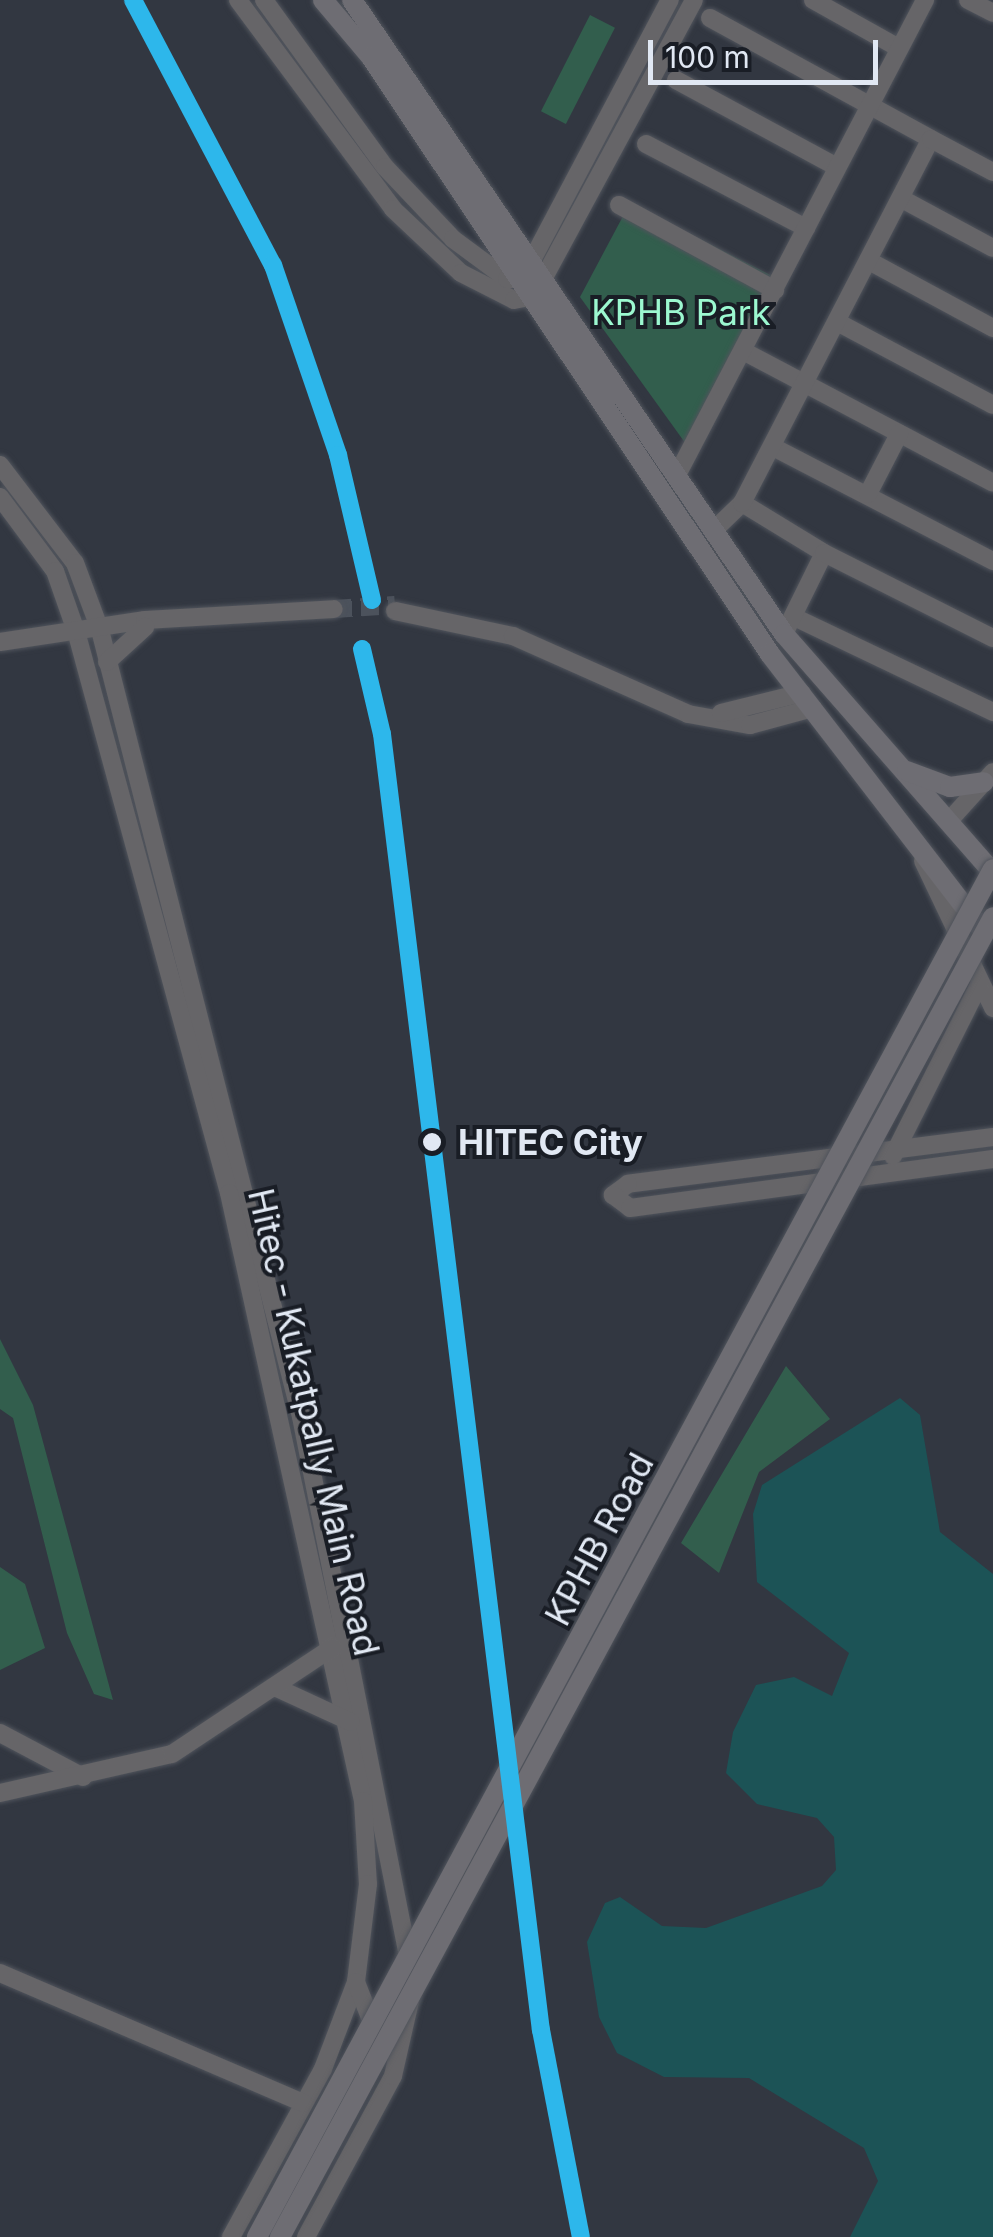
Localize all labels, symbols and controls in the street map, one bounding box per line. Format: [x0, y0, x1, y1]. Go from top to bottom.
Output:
scale bar [653, 20, 883, 82]
text: 100 m [665, 39, 750, 75]
park label: KPHB Park [591, 291, 771, 333]
place label: HITEC City [458, 1121, 643, 1163]
marker: HITEC City [415, 1125, 449, 1159]
street label: Hitec - Kukatpally Main Road [240, 1184, 388, 1660]
street label: KPHB Road [536, 1446, 662, 1632]

